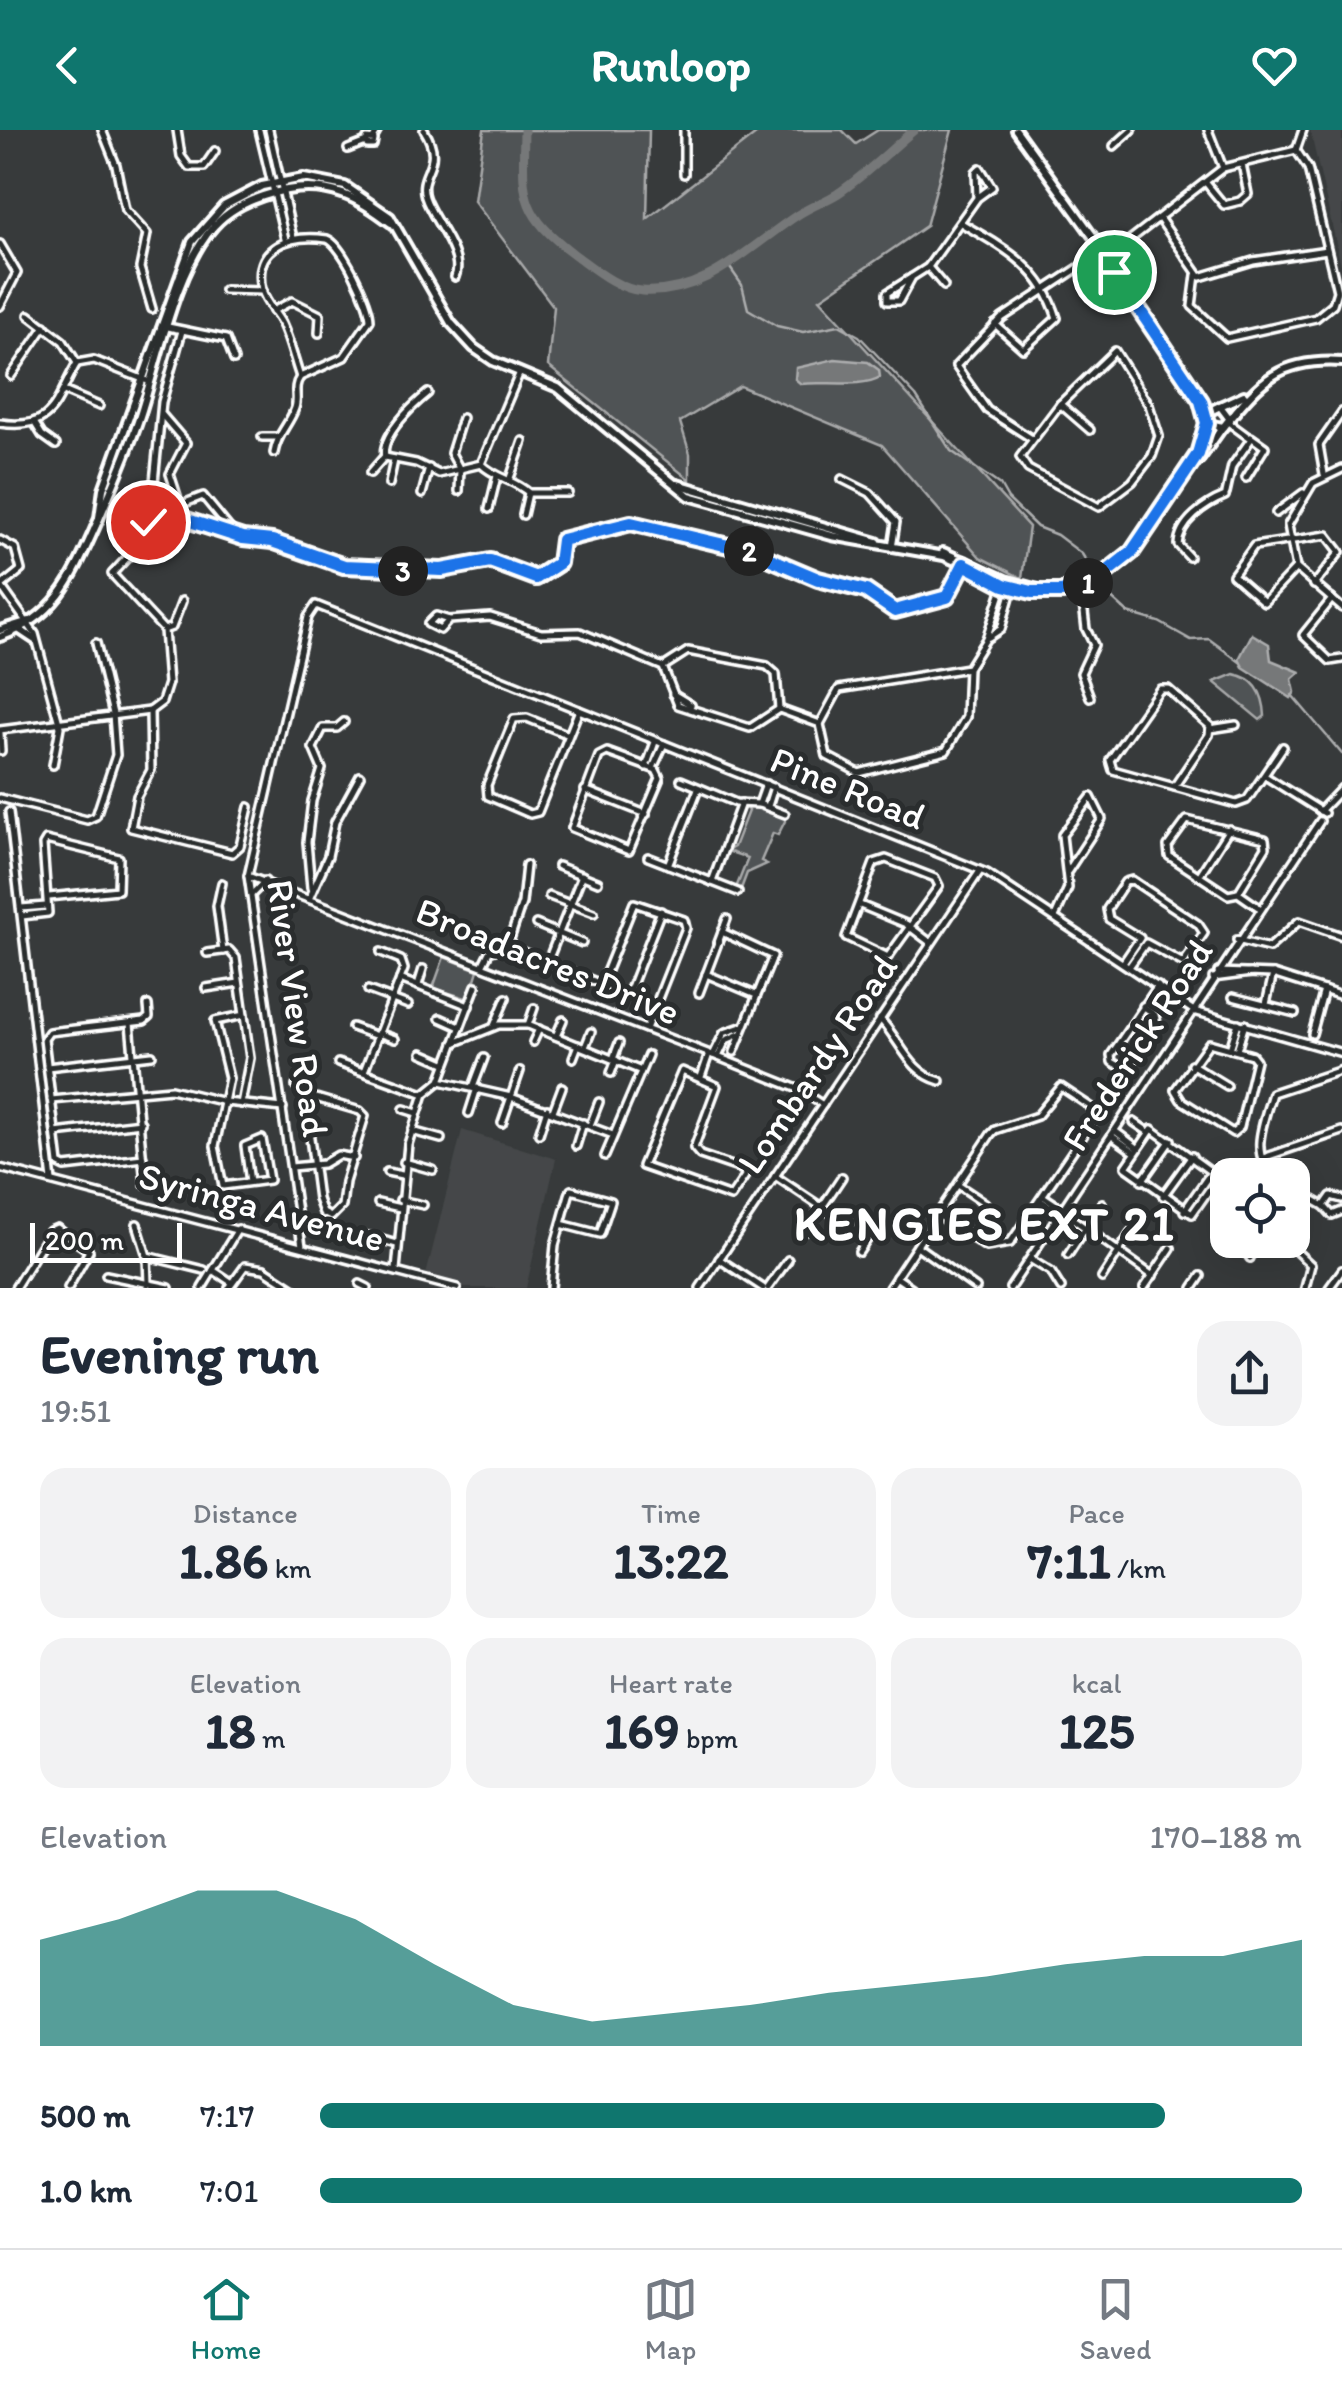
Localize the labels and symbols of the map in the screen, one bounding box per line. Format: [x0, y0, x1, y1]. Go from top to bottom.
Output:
pin [1072, 230, 1157, 315]
pin [106, 480, 191, 565]
pin: 2 [724, 526, 774, 576]
pin: 3 [378, 546, 428, 596]
pin: 1 [1063, 558, 1113, 608]
street label: Pine Road [764, 736, 932, 840]
street label: River View Road [257, 876, 339, 1140]
street label: Broadacres Drive [409, 887, 687, 1035]
street label: Frederick Road [1052, 930, 1223, 1159]
street label: Lombardy Road [727, 945, 907, 1182]
street label: Syringa Avenue [134, 1152, 390, 1262]
district label: KENGIES EXT 21 [794, 1194, 1176, 1252]
scale bar [30, 1218, 182, 1262]

